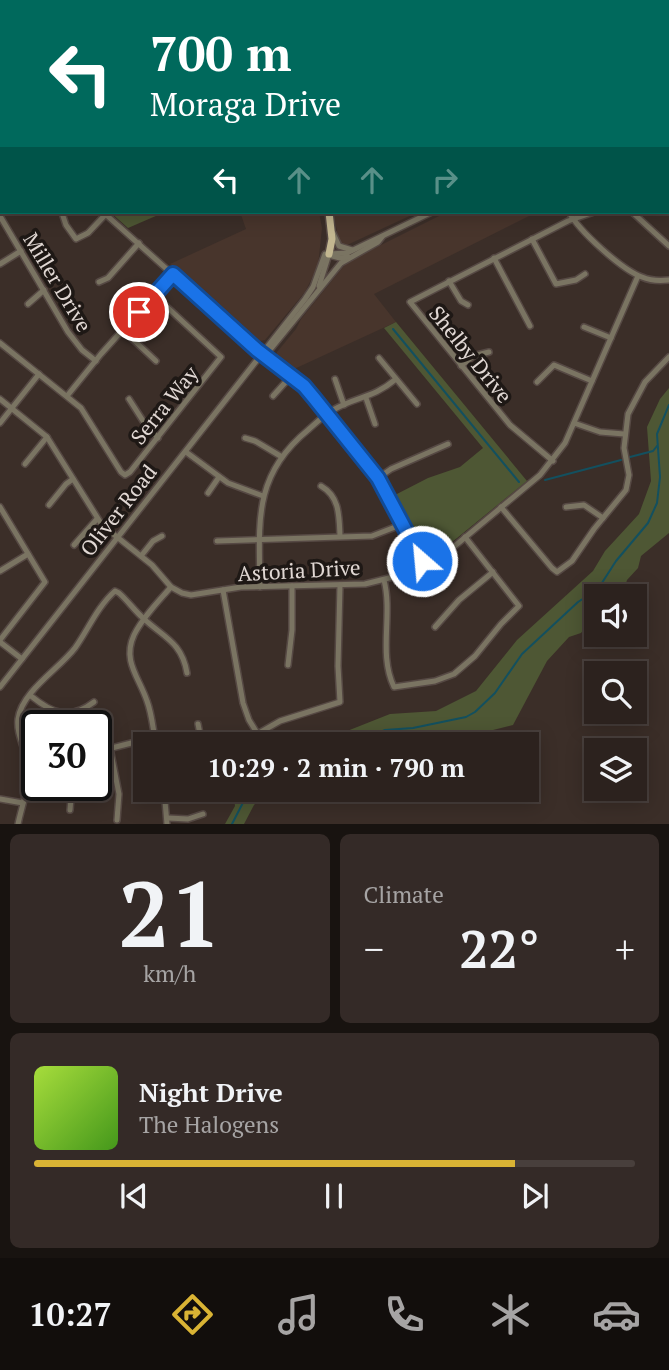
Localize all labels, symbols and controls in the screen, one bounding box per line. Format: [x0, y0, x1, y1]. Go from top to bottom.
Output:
text: 700 m [150, 20, 292, 85]
icon: left [35, 28, 126, 119]
text: Moraga Drive [150, 83, 341, 125]
icon: left [207, 161, 245, 199]
icon: ahead [280, 161, 318, 199]
icon: ahead [353, 161, 391, 199]
icon: right [426, 161, 464, 199]
street label: Miller Drive [17, 227, 99, 337]
pin [109, 282, 169, 342]
icon: arrive [120, 293, 158, 331]
street label: Shelby Drive [423, 300, 519, 408]
street label: Serra Way [124, 360, 204, 450]
street label: Oliver Road [73, 458, 163, 562]
position arrow [385, 524, 459, 598]
street label: Astoria Drive [237, 553, 361, 587]
map controls [584, 584, 647, 801]
button: sound [584, 584, 647, 647]
button: search [584, 661, 647, 724]
speed limit sign: 30 [21, 710, 112, 801]
button: layers [584, 738, 647, 801]
text: 10:29 · 2 min · 790 m [207, 750, 465, 784]
text: 21 [118, 852, 221, 973]
text: Climate [364, 879, 444, 910]
text: 22° [459, 914, 539, 983]
text: − [364, 924, 384, 974]
text: + [615, 924, 635, 974]
text: km/h [143, 958, 196, 989]
text: Night Drive [139, 1075, 283, 1109]
text: The Halogens [139, 1109, 279, 1140]
icon: previous [115, 1177, 153, 1215]
icon: pause [315, 1177, 353, 1215]
icon: next [516, 1177, 554, 1215]
icon: directions [168, 1290, 217, 1339]
icon: music [274, 1290, 323, 1339]
icon: phone [380, 1290, 429, 1339]
icon: climate [486, 1290, 535, 1339]
icon: car [592, 1290, 641, 1339]
text: 10:27 [28, 1293, 112, 1335]

